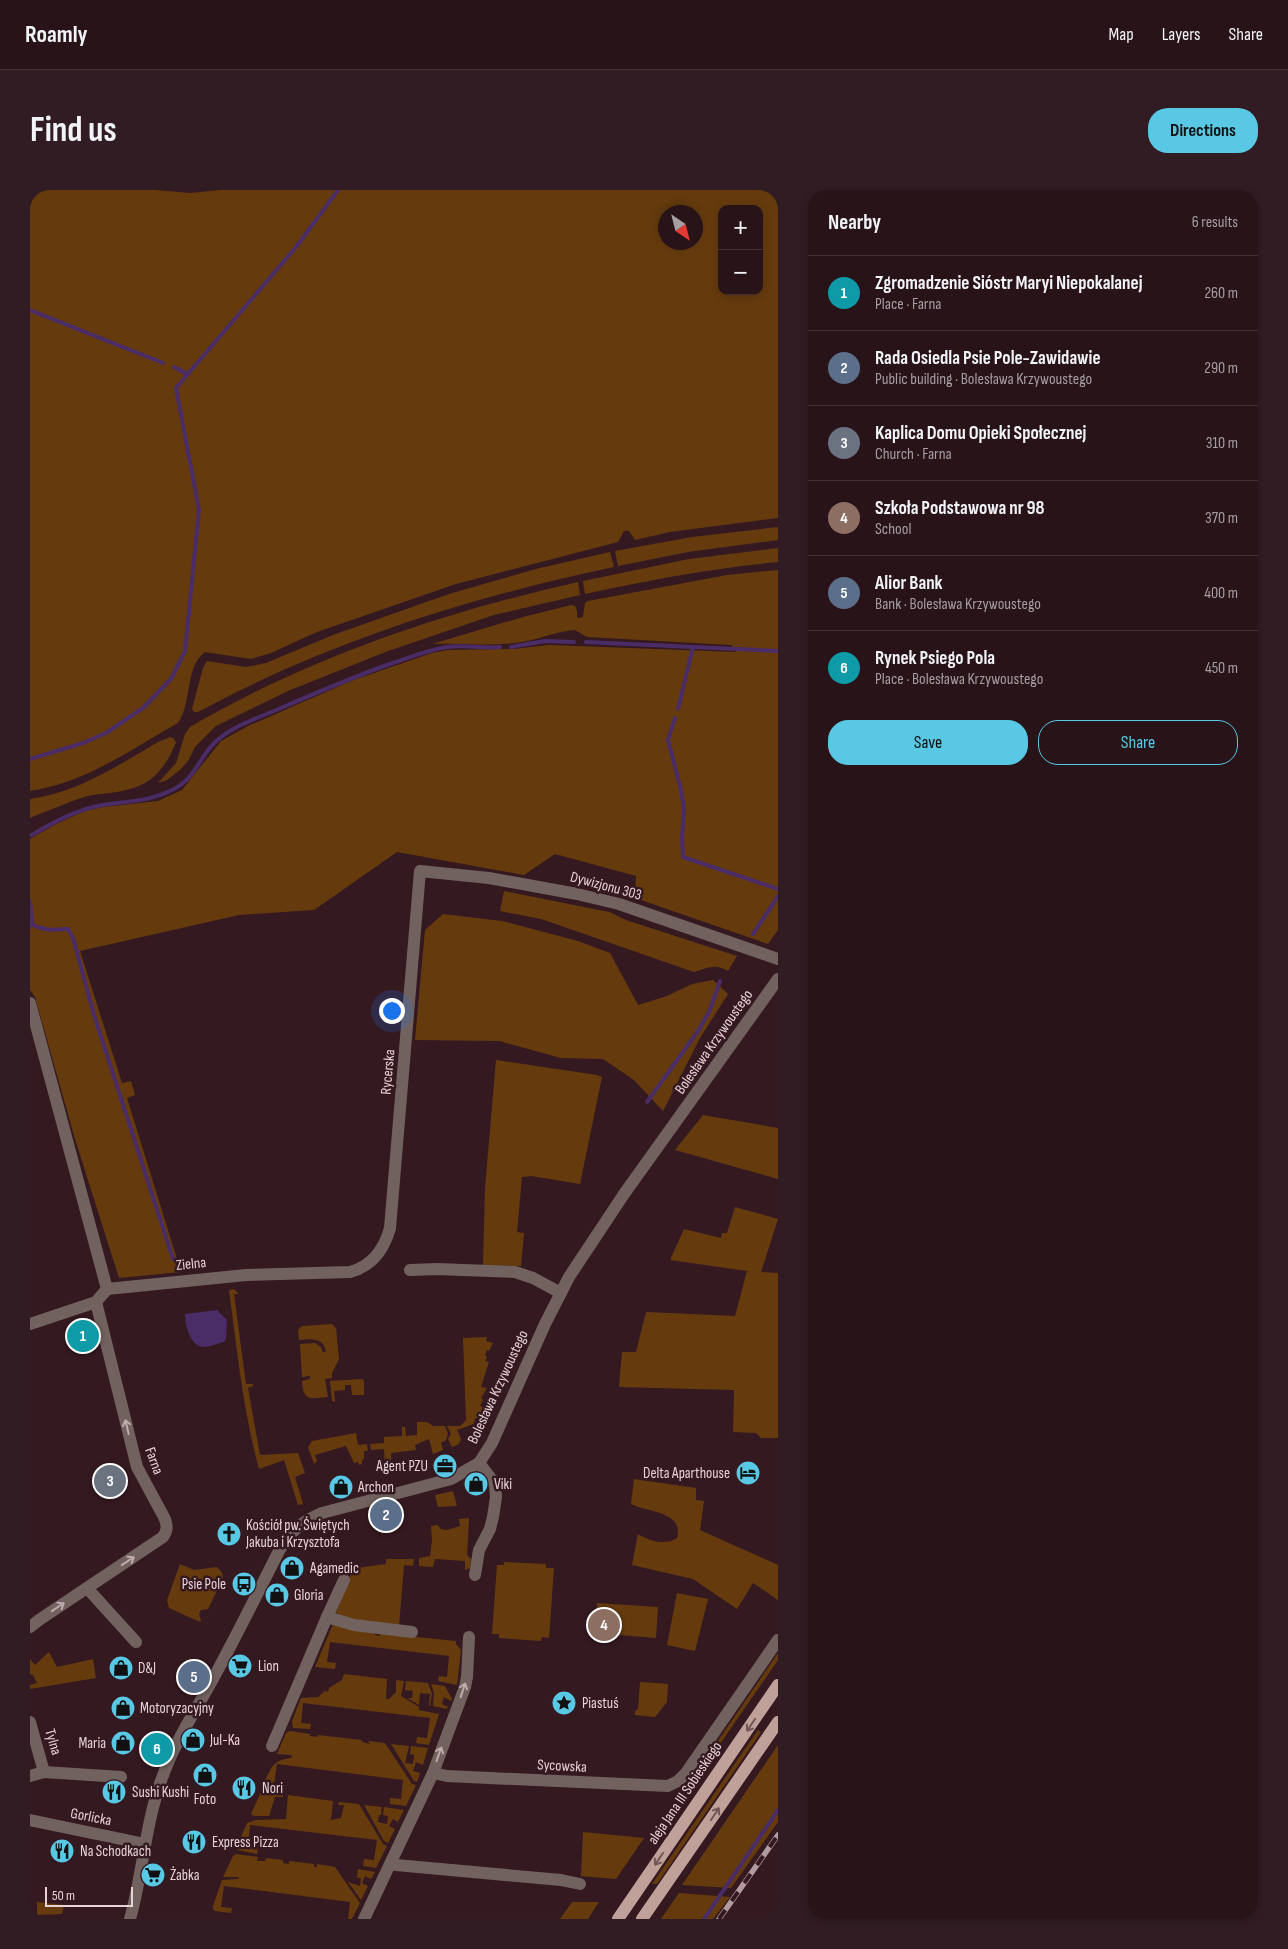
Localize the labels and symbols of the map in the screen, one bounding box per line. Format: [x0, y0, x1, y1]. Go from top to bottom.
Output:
north arrow [658, 205, 703, 250]
street label: Dywizjonu 303 [568, 867, 644, 905]
street label: Bolesława Krzywoustego [671, 986, 757, 1098]
your location [379, 998, 405, 1024]
street label: Rycerska [377, 1048, 399, 1095]
street label: Zielna [175, 1253, 207, 1275]
pin: 1 [67, 1317, 99, 1355]
street label: Bolesława Krzywoustego [463, 1327, 533, 1447]
one-way arrow [122, 1419, 131, 1435]
street label: Farna [140, 1445, 168, 1477]
office icon: Agent PZU [432, 1453, 458, 1479]
place label: Agent PZU [375, 1457, 428, 1476]
hotel icon: Delta Aparthouse [735, 1460, 761, 1486]
pin: 3 [94, 1462, 126, 1500]
place label: Delta Aparthouse [643, 1464, 730, 1483]
shop icon: Viki [463, 1471, 489, 1497]
shop icon: Archon [328, 1474, 354, 1500]
place label: Viki [494, 1475, 512, 1494]
place label: Archon [357, 1478, 394, 1497]
pin: 2 [370, 1496, 402, 1534]
place label: Kościół pw. Świętych Jakuba i Krzysztofa [245, 1516, 350, 1552]
church icon: Kościół pw. Świętych Jakuba i Krzysztofa [216, 1521, 242, 1547]
shop icon: Agamedic [279, 1555, 305, 1581]
one-way arrow [120, 1556, 134, 1566]
place label: Agamedic [309, 1559, 359, 1578]
bus stop icon: Psie Pole [231, 1571, 257, 1597]
place label: Psie Pole [182, 1575, 226, 1594]
shop icon: Gloria [264, 1582, 290, 1608]
place label: Gloria [294, 1586, 324, 1605]
one-way arrow [51, 1602, 65, 1612]
pin: 4 [588, 1606, 620, 1644]
supermarket icon: Lion [227, 1653, 253, 1679]
shop icon: D&J [108, 1655, 134, 1681]
place label: Lion [258, 1657, 279, 1676]
pin: 5 [178, 1658, 210, 1696]
place label: D&J [138, 1659, 156, 1678]
one-way arrow [459, 1682, 469, 1698]
place icon: Piastuś [551, 1690, 577, 1716]
place label: Piastuś [582, 1694, 619, 1713]
shop icon: Motoryzacyjny [110, 1695, 136, 1721]
place label: Motoryzacyjny [140, 1699, 214, 1718]
one-way arrow [745, 1718, 756, 1732]
street label: Tylna [40, 1727, 66, 1757]
shop icon: Jul-Ka [180, 1727, 206, 1753]
shop icon: Maria [110, 1730, 136, 1756]
pin: 6 [141, 1730, 173, 1768]
place label: Jul-Ka [209, 1731, 240, 1750]
place label: Maria [78, 1734, 106, 1753]
street label: aleja Jana III Sobieskiego [644, 1738, 726, 1848]
one-way arrow [435, 1747, 444, 1762]
street label: Sycowska [537, 1755, 587, 1777]
shop icon: Foto [192, 1762, 218, 1788]
restaurant icon: Nori [231, 1775, 257, 1801]
restaurant icon: Sushi Kushi [101, 1779, 127, 1805]
place label: Nori [262, 1779, 283, 1798]
place label: Sushi Kushi [132, 1783, 189, 1802]
place label: Foto [194, 1790, 216, 1809]
street label: Gorlicka [69, 1804, 113, 1830]
one-way arrow [710, 1807, 720, 1821]
restaurant icon: Express Pizza [181, 1829, 207, 1855]
place label: Express Pizza [212, 1833, 279, 1852]
restaurant icon: Na Schodkach [49, 1838, 75, 1864]
place label: Na Schodkach [80, 1842, 151, 1861]
one-way arrow [654, 1852, 664, 1866]
supermarket icon: Żabka [140, 1862, 166, 1888]
place label: Żabka [170, 1866, 200, 1885]
scale bar [45, 1884, 132, 1907]

